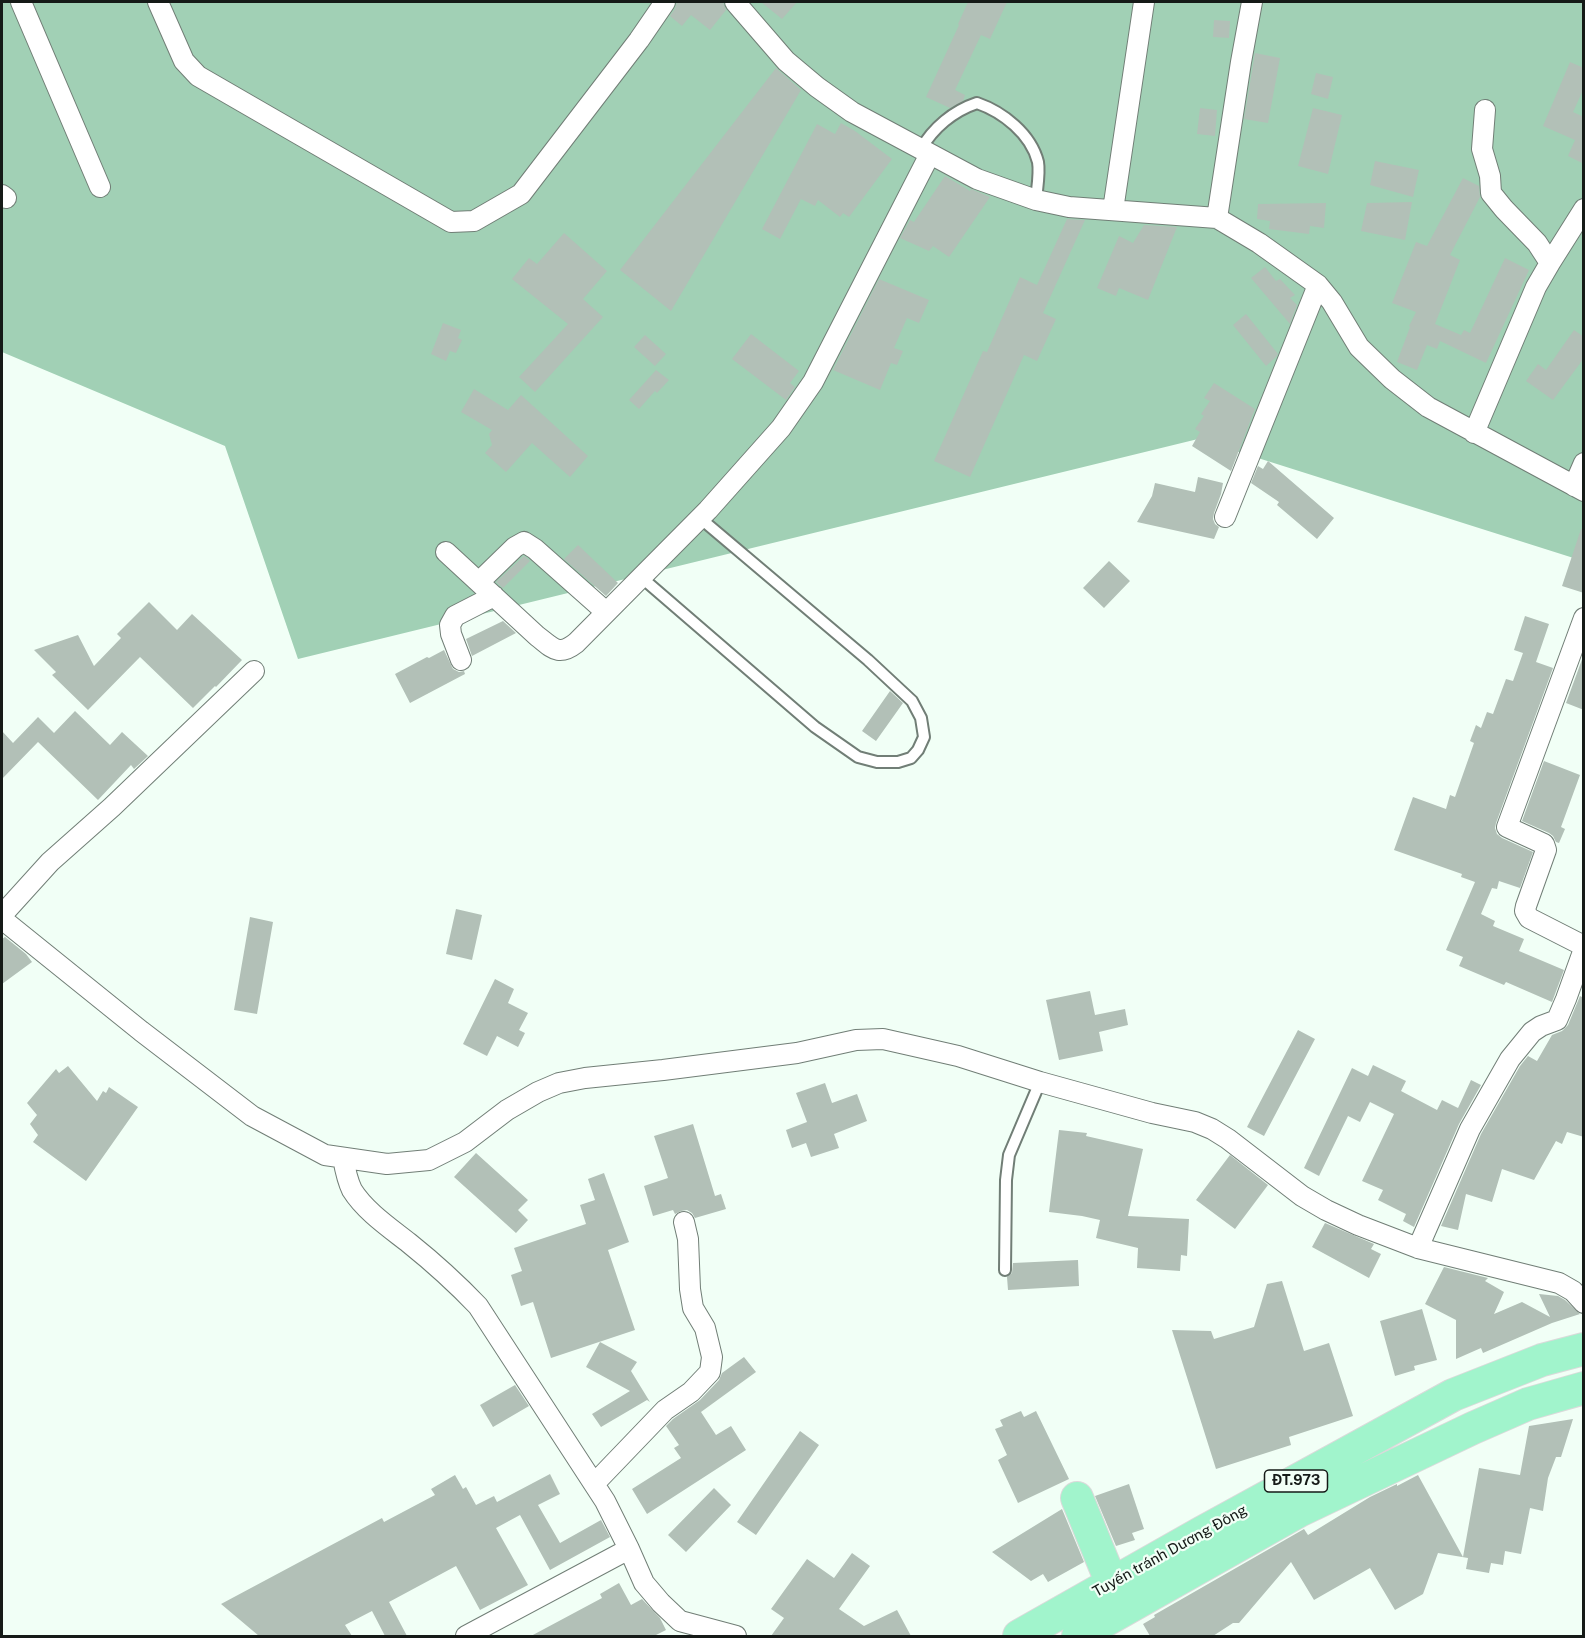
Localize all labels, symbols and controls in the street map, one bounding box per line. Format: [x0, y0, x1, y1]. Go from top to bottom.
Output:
road number: ĐT.973 [1264, 1470, 1328, 1492]
street label: Tuyến tránh Dương Đông [1090, 1501, 1250, 1601]

